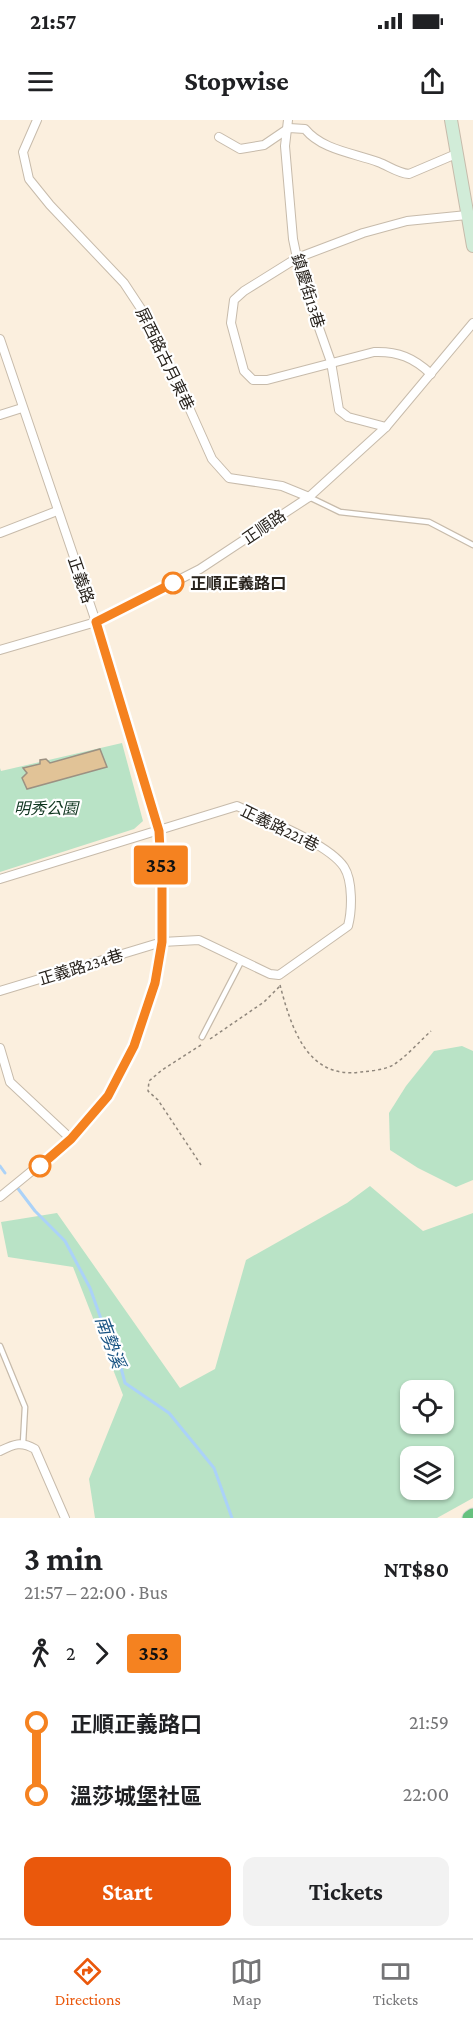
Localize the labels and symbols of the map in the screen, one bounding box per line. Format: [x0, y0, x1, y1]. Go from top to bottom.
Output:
street label: 鎮慶街13巷 [289, 251, 328, 330]
street label: 屏西路古月東巷 [133, 305, 197, 413]
street label: 正順路 [239, 507, 289, 547]
street label: 正義路 [65, 555, 97, 605]
marker: 正順正義路口 [162, 572, 184, 594]
place label: 正順正義路口 [190, 575, 286, 592]
park label: 明秀公園 [14, 800, 80, 817]
street label: 正義路221巷 [238, 802, 322, 854]
line badge: 353 [126, 846, 195, 884]
street label: 正義路234巷 [37, 946, 125, 988]
unlabelled marker [29, 1155, 51, 1177]
water label: 南勢溪 [91, 1313, 130, 1374]

